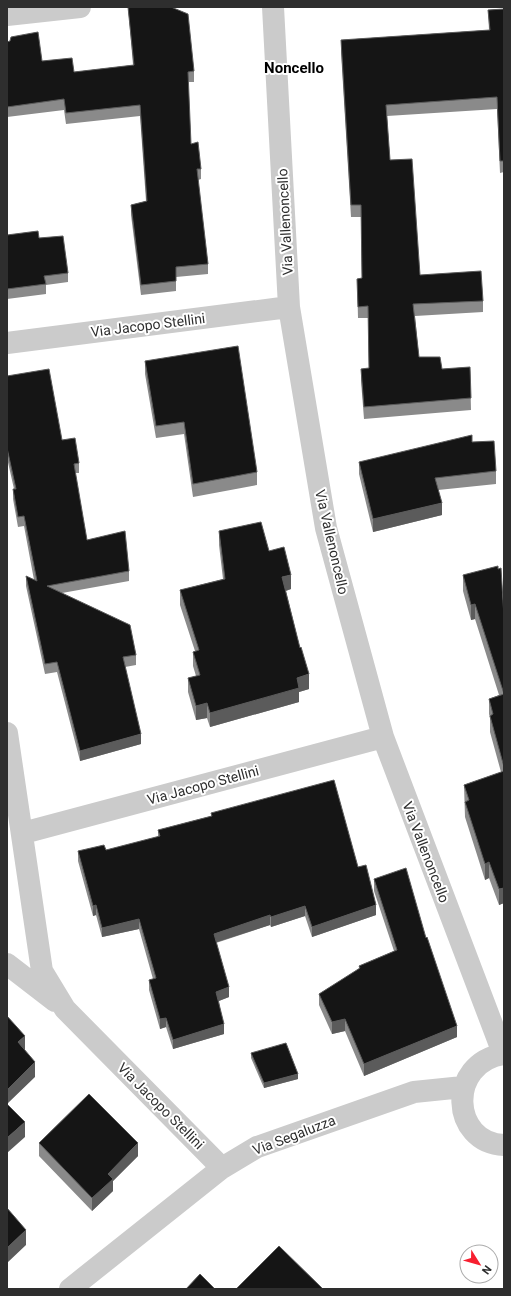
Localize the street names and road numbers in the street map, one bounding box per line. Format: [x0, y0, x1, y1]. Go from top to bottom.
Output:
street label: Via Vallenoncello [274, 168, 296, 276]
street label: Via Jacopo Stellini [90, 310, 206, 340]
street label: Via Vallenoncello [312, 488, 352, 596]
street label: Via Jacopo Stellini [145, 762, 261, 808]
street label: Via Vallenoncello [399, 799, 453, 905]
street label: Via Jacopo Stellini [115, 1060, 207, 1152]
street label: Via Segaluzza [250, 1112, 338, 1158]

